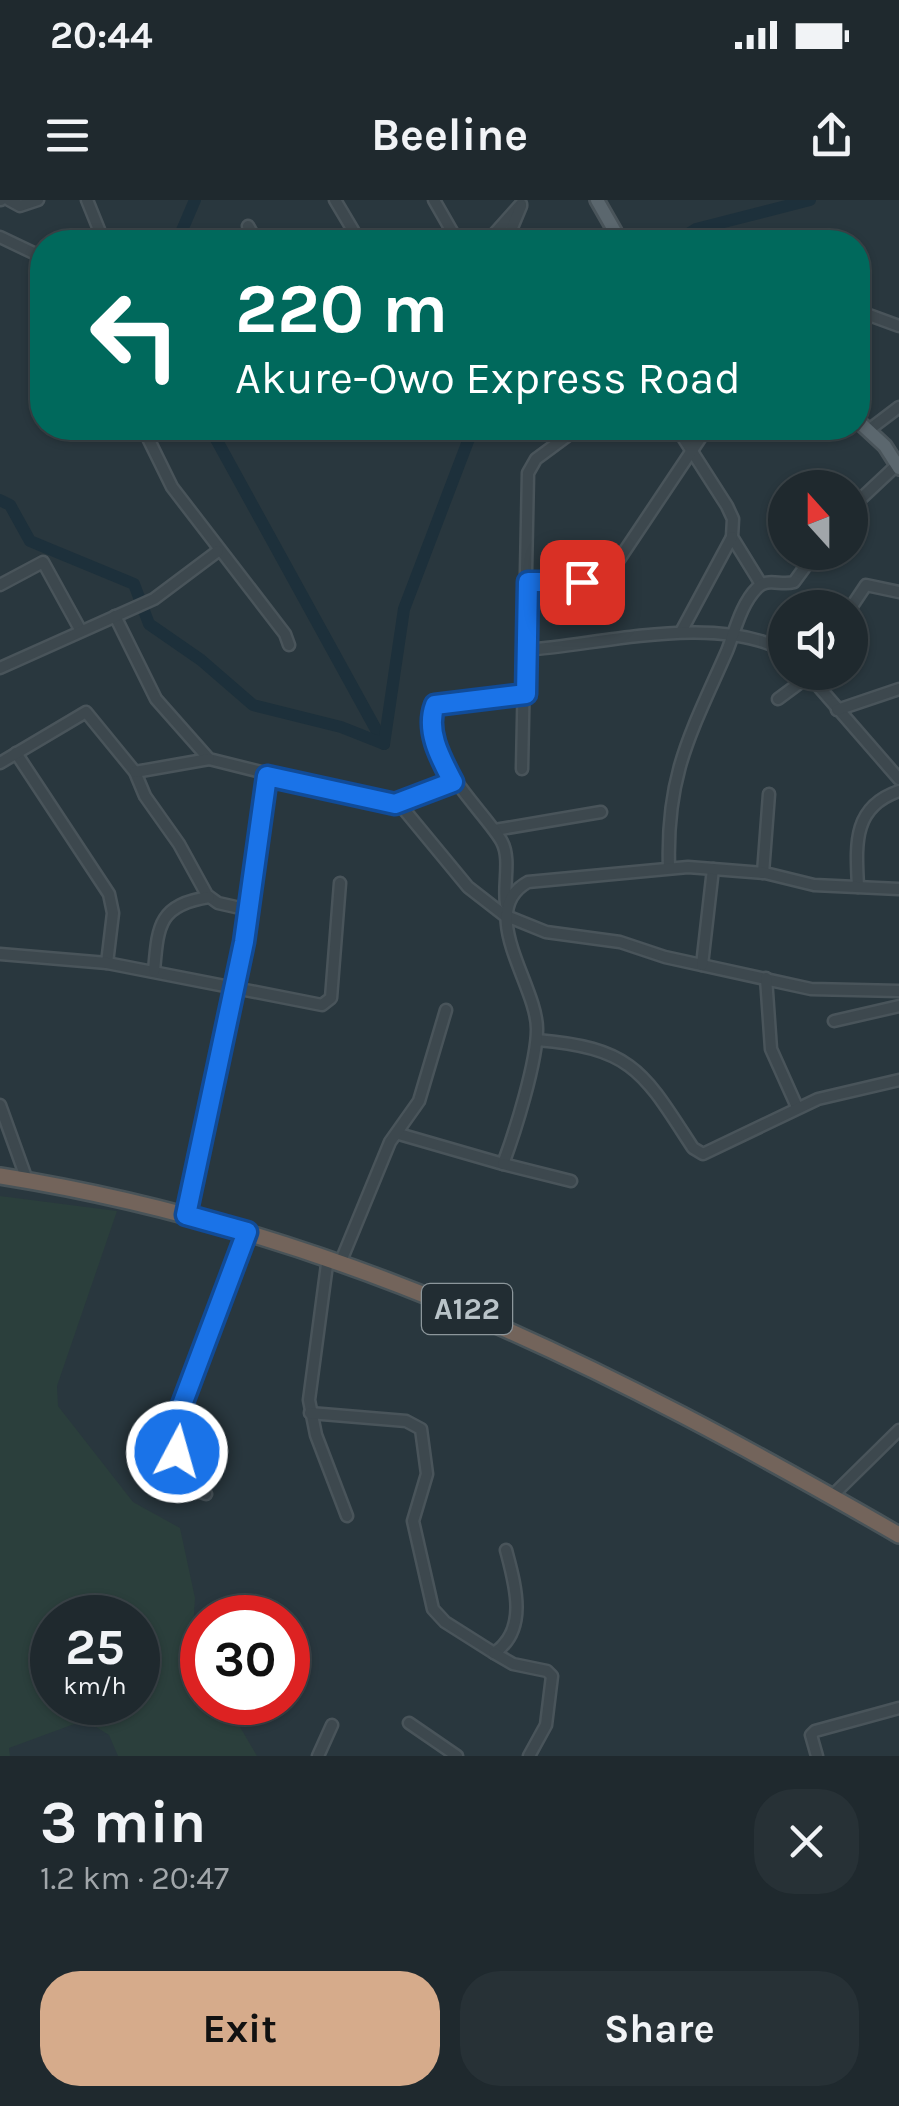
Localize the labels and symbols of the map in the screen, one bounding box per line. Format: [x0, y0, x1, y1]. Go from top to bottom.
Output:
north arrow [768, 470, 868, 570]
pin [540, 540, 625, 625]
road number: A122 [422, 1284, 512, 1334]
position arrow [125, 1400, 229, 1504]
speed limit sign: 30 [180, 1595, 310, 1725]

